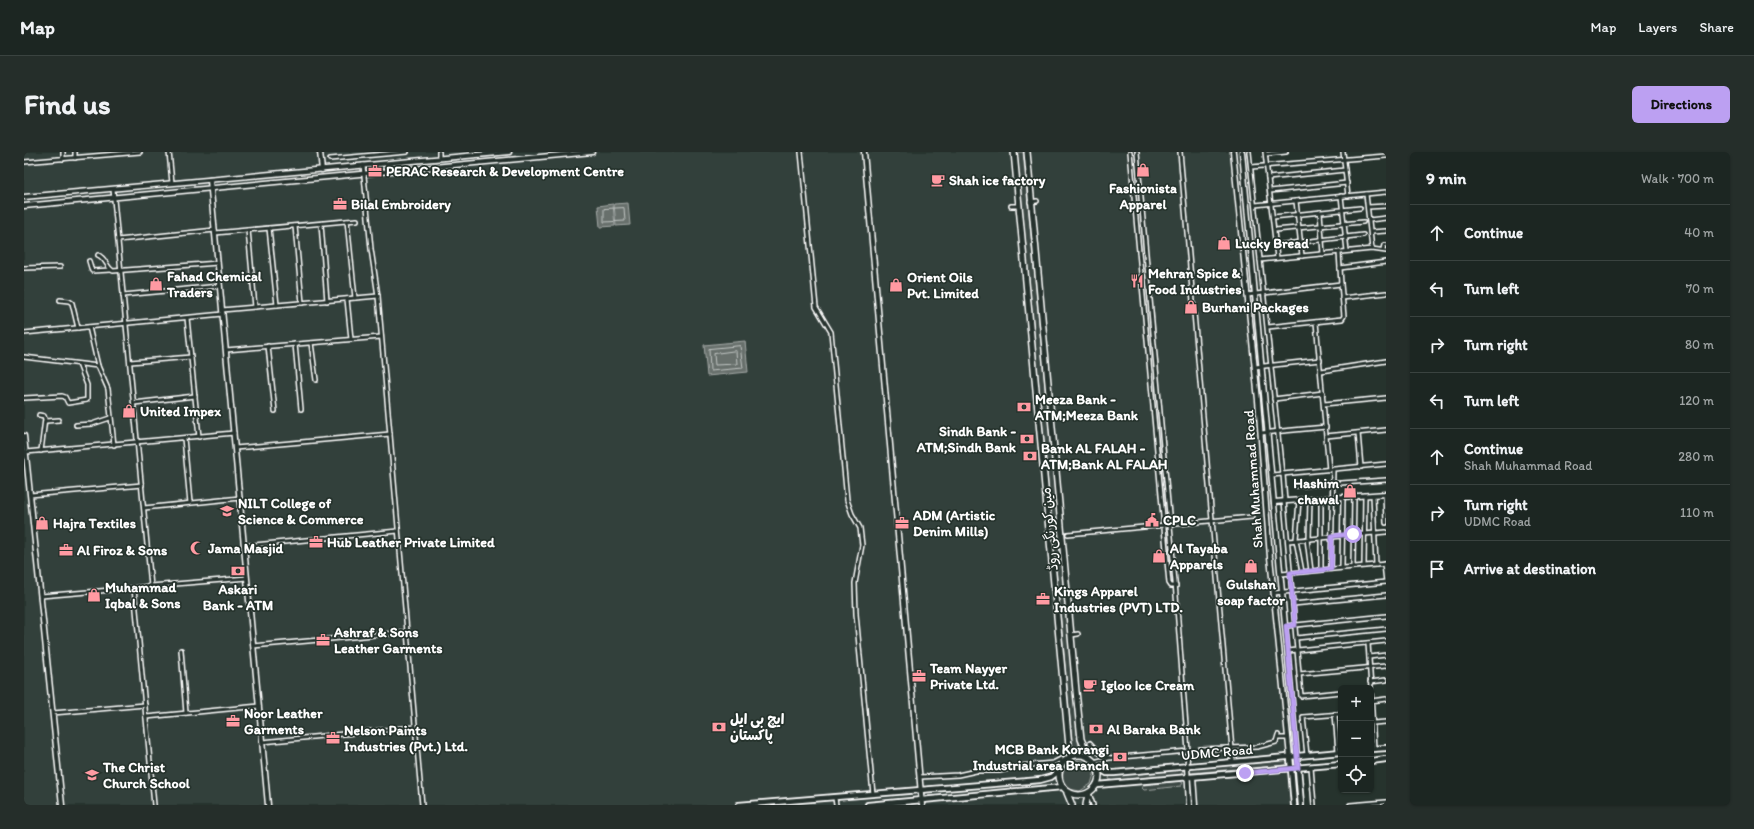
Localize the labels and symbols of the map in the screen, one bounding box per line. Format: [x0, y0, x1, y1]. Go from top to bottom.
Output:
shop icon: Fashionista Apparel [1135, 162, 1151, 178]
office icon: PERAC Research & Development Centre [367, 163, 383, 179]
place label: PERAC Research & Development Centre [386, 163, 624, 180]
cafe icon: Shah ice factory [930, 172, 946, 188]
place label: Shah ice factory [949, 172, 1046, 189]
place label: Fashionista Apparel [1109, 180, 1177, 213]
office icon: Bilal Embroidery [332, 196, 348, 212]
place label: Bilal Embroidery [351, 196, 451, 213]
shop icon: Lucky Bread [1216, 235, 1232, 251]
place label: Lucky Bread [1235, 235, 1309, 252]
place label: Mehran Spice & Food Industries [1148, 265, 1241, 298]
place label: Fahad Chemical Traders [166, 268, 263, 301]
place label: Orient Oils Pvt. Limited [907, 269, 979, 302]
restaurant icon: Mehran Spice & Food Industries [1129, 273, 1145, 289]
shop icon: Fahad Chemical Traders [148, 276, 164, 292]
shop icon: Orient Oils Pvt. Limited [888, 277, 904, 293]
shop icon: Burhani Packages [1183, 299, 1199, 315]
place label: Burhani Packages [1202, 299, 1309, 316]
place label: Meeza Bank - ATM;Meeza Bank [1034, 391, 1139, 424]
bank icon: Meeza Bank - ATM;Meeza Bank [1016, 399, 1032, 415]
shop icon: United Impex [121, 403, 137, 419]
place label: United Impex [140, 403, 222, 420]
street label: Shah Muhammad Road [1240, 409, 1267, 549]
place label: Sindh Bank - ATM;Sindh Bank [916, 423, 1017, 456]
bank icon: Sindh Bank - ATM;Sindh Bank [1019, 431, 1035, 447]
place label: Bank AL FALAH - ATM;Bank AL FALAH [1040, 440, 1168, 473]
bank icon: Bank AL FALAH - ATM;Bank AL FALAH [1022, 448, 1038, 464]
place label: Hashim chawal [1293, 475, 1340, 508]
shop icon: Hashim chawal [1342, 483, 1358, 499]
street label: مین کورنگی روڈ [1037, 486, 1062, 571]
place label: NILT College of Science & Commerce [238, 495, 364, 528]
school or university icon: NILT College of Science & Commerce [219, 503, 235, 519]
place label: ADM (Artistic Denim Mills) [912, 507, 996, 540]
public building icon: CPLC [1144, 512, 1160, 528]
place label: CPLC [1163, 512, 1196, 529]
shop icon: Hajra Textiles [34, 515, 50, 531]
place label: Hajra Textiles [53, 515, 136, 532]
office icon: ADM (Artistic Denim Mills) [894, 515, 910, 531]
route start [1344, 525, 1362, 543]
office icon: Hub Leather Private Limited [308, 534, 324, 550]
place label: Hub Leather Private Limited [327, 534, 495, 551]
mosque icon: Jama Masjid [189, 540, 205, 556]
place label: Jama Masjid [207, 540, 283, 557]
place label: Al Tayaba Apparels [1169, 540, 1229, 573]
office icon: Al Firoz & Sons [58, 542, 74, 558]
place label: Al Firoz & Sons [76, 542, 167, 559]
shop icon: Al Tayaba Apparels [1151, 548, 1167, 564]
shop icon: Gulshan soap factor [1243, 558, 1259, 574]
bank icon: Askari Bank - ATM [230, 563, 246, 579]
place label: Gulshan soap factor [1217, 576, 1285, 609]
place label: Muhammad Iqbal & Sons [105, 579, 180, 612]
place label: Askari Bank - ATM [203, 581, 273, 614]
place label: Kings Apparel Industries (PVT) LTD. [1054, 583, 1183, 616]
shop icon: Muhammad Iqbal & Sons [86, 587, 102, 603]
office icon: Kings Apparel Industries (PVT) LTD. [1035, 591, 1051, 607]
place label: Ashraf & Sons Leather Garments [333, 624, 442, 657]
office icon: Ashraf & Sons Leather Garments [315, 632, 331, 648]
place label: Team Nayyer Private Ltd. [929, 660, 1008, 693]
office icon: Team Nayyer Private Ltd. [911, 668, 927, 684]
cafe icon: Igloo Ice Cream [1082, 677, 1098, 693]
place label: Igloo Ice Cream [1101, 677, 1195, 694]
place label: Noor Leather Garments [244, 705, 323, 738]
place label: ایچ بی ایل پاکستان [730, 711, 785, 744]
office icon: Noor Leather Garments [225, 713, 241, 729]
bank icon: ایچ بی ایل پاکستان [711, 719, 727, 735]
bank icon: Al Baraka Bank [1088, 721, 1104, 737]
place label: Al Baraka Bank [1106, 721, 1201, 738]
place label: Nelson Paints Industries (Pvt.) Ltd. [344, 722, 468, 755]
office icon: Nelson Paints Industries (Pvt.) Ltd. [325, 730, 341, 746]
place label: MCB Bank Korangi Industrial area Branch [973, 741, 1110, 774]
street label: UDMC Road [1180, 741, 1254, 764]
bank icon: MCB Bank Korangi Industrial area Branch [1112, 749, 1128, 765]
place label: The Christ Church School [102, 759, 191, 792]
route end [1236, 764, 1254, 782]
school or university icon: The Christ Church School [84, 767, 100, 783]

